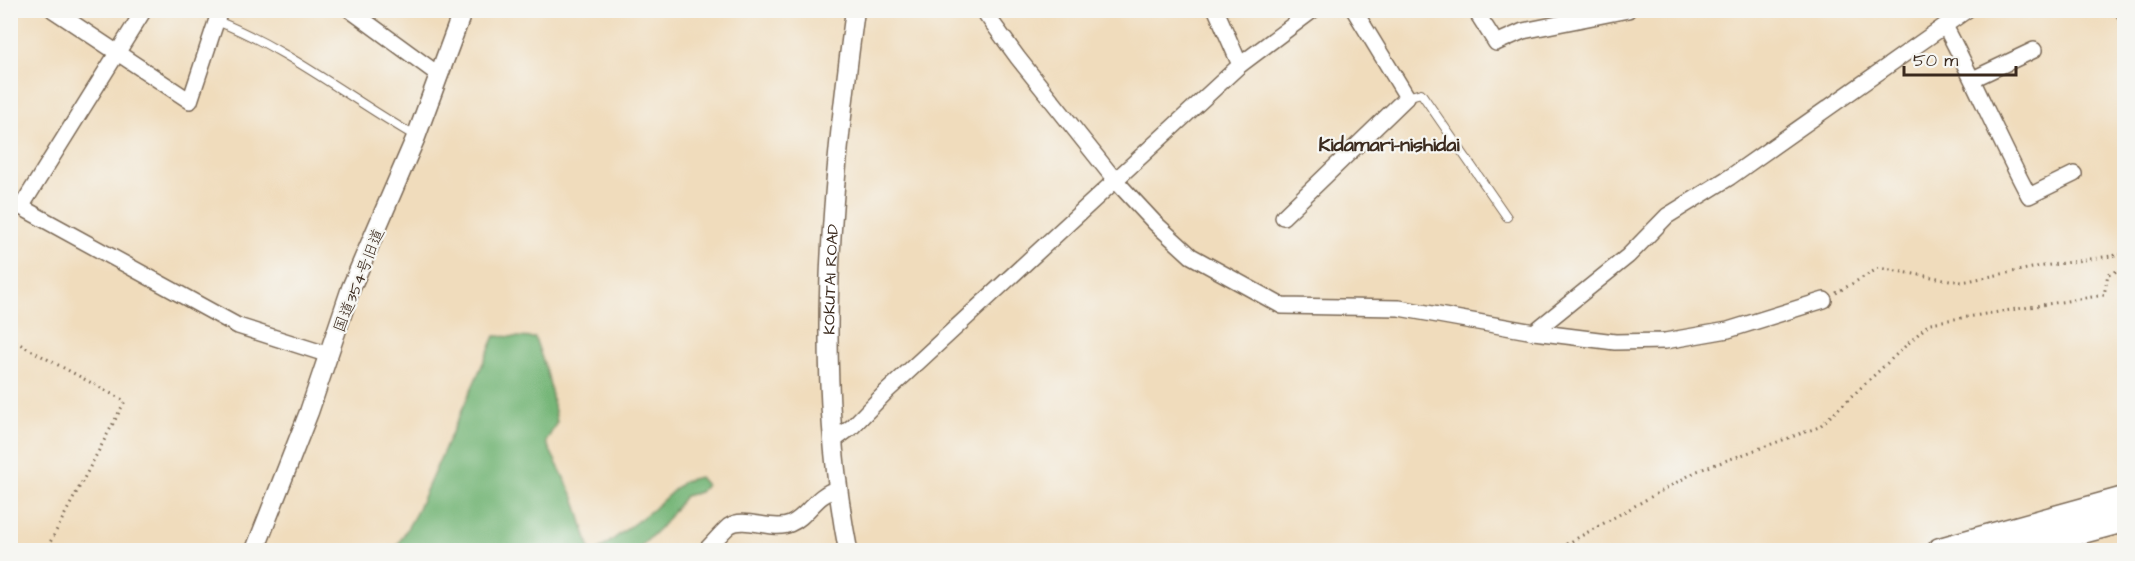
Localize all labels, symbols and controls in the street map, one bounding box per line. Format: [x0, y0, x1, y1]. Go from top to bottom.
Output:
scale bar [1904, 39, 2016, 77]
text: 50 m [1913, 48, 1958, 73]
district label: Kidamari-nishidai [1318, 131, 1460, 159]
street label: KOKUTAI ROAD [818, 223, 844, 335]
street label: 国道354号旧道 [328, 225, 390, 336]

